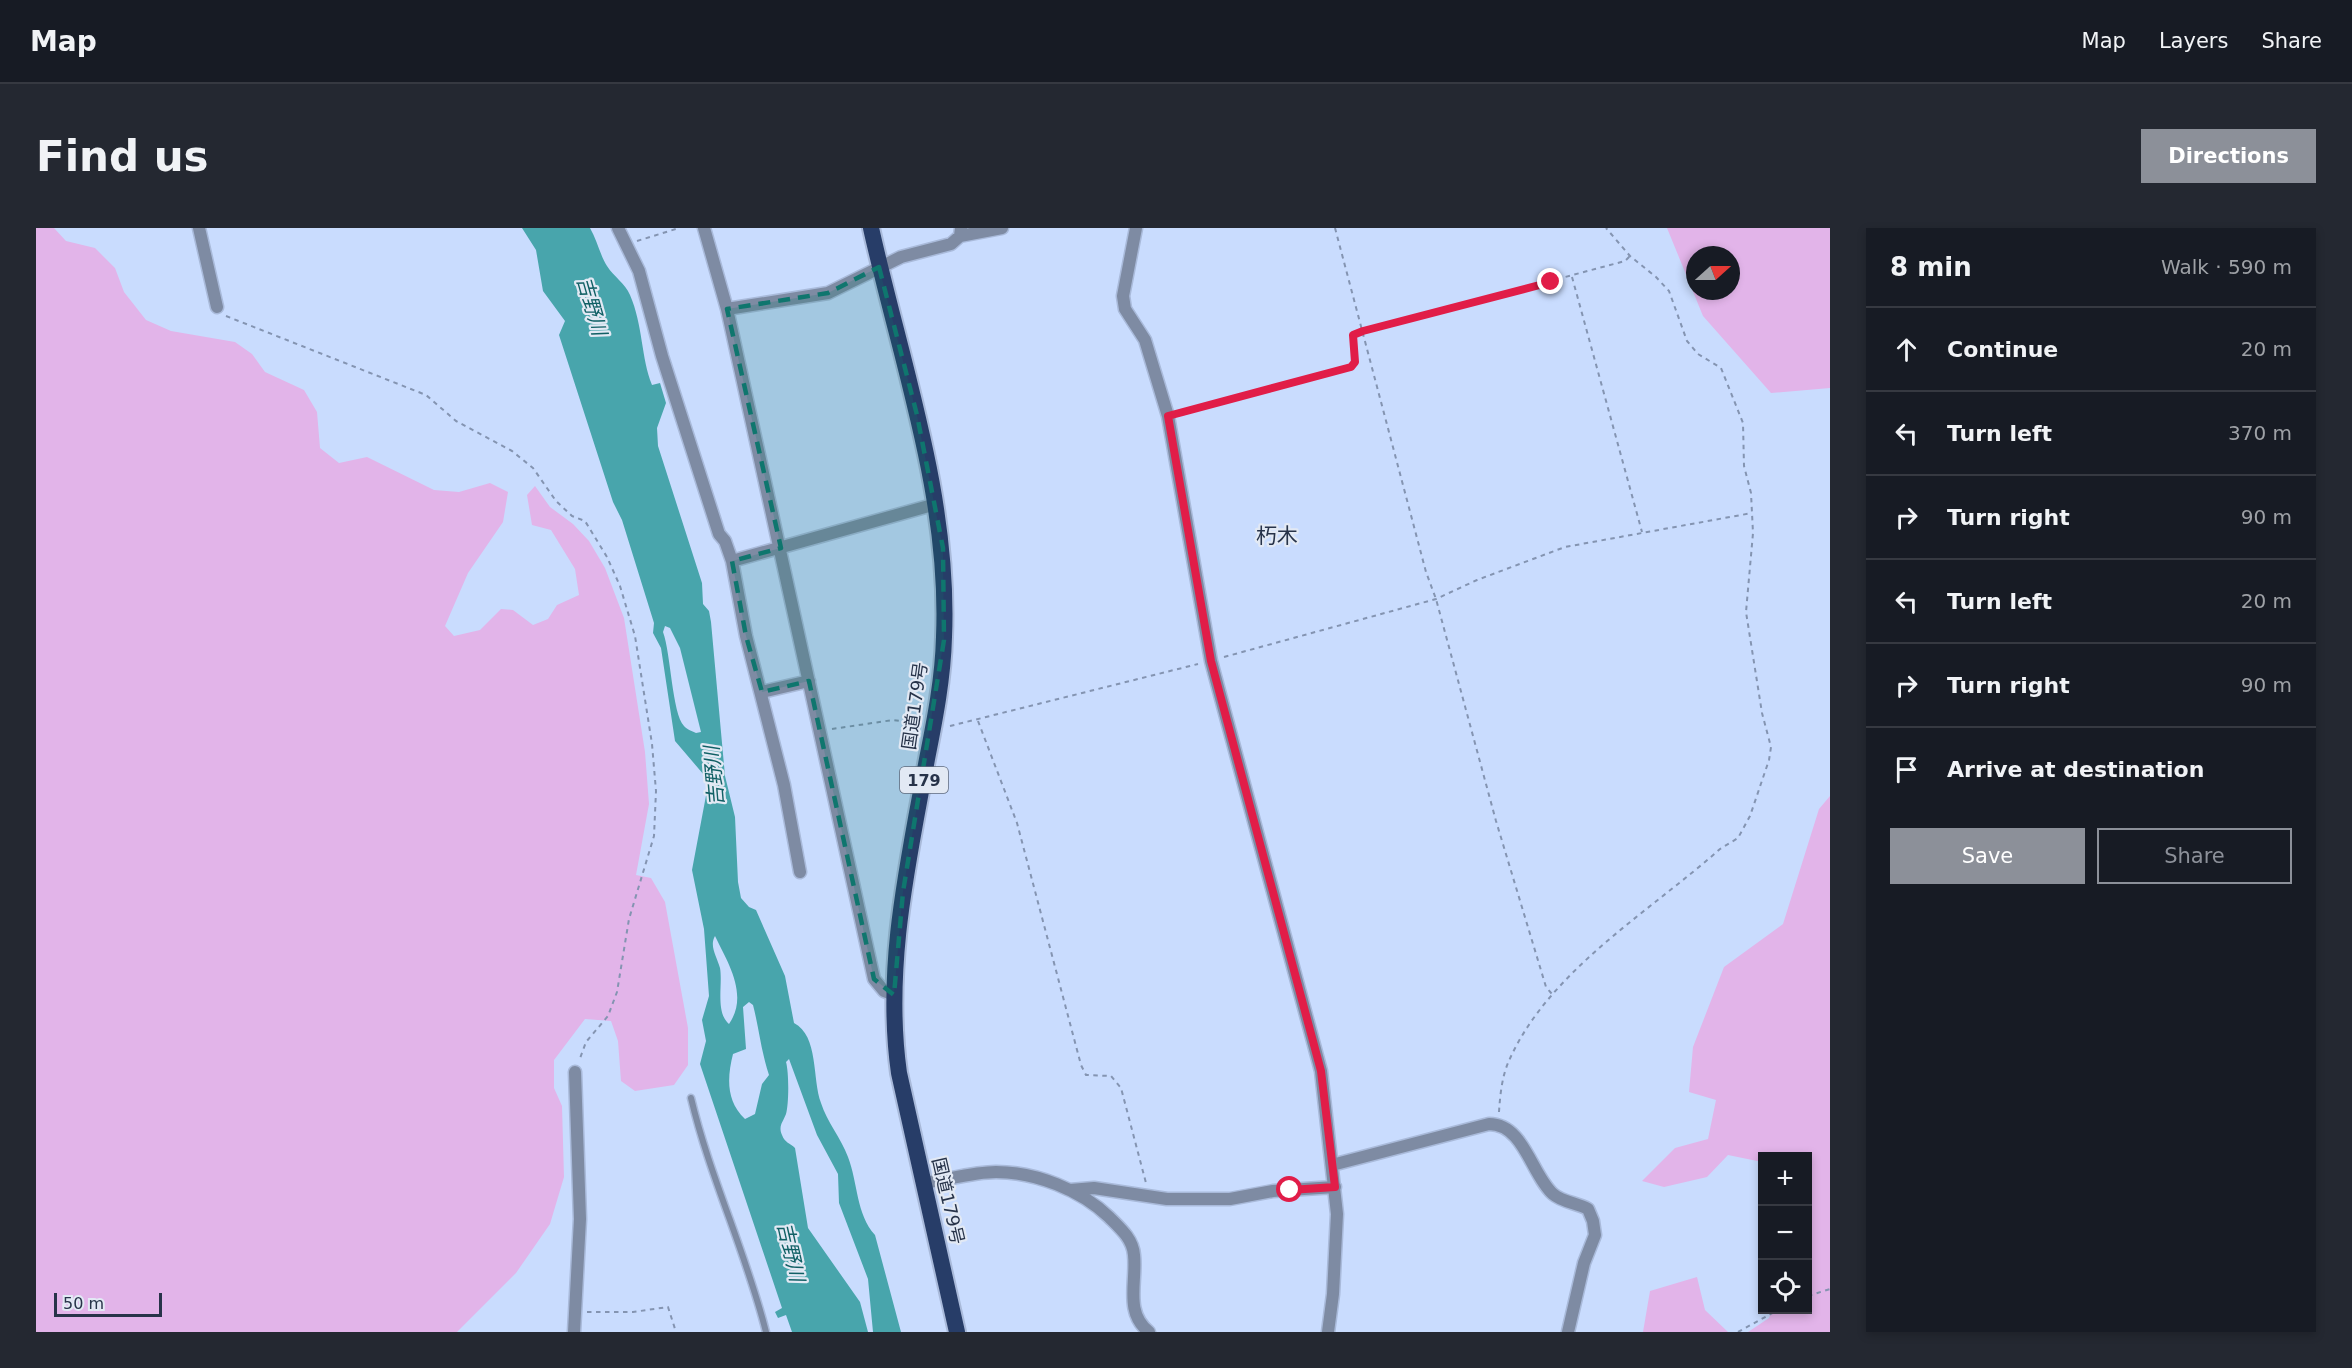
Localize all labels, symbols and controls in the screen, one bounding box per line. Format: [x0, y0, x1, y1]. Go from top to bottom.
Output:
text: Map [30, 25, 97, 58]
text: Map [2082, 29, 2126, 53]
text: Layers [2159, 29, 2228, 53]
text: Share [2261, 29, 2322, 53]
button: Directions [2141, 129, 2316, 183]
text: Find us [36, 132, 209, 181]
north arrow [1686, 246, 1740, 300]
text: 8 min [1890, 252, 1972, 282]
text: Walk · 590 m [2161, 255, 2292, 279]
route end [1537, 268, 1563, 294]
water label: 吉野川 [572, 274, 612, 340]
icon: ahead [1890, 333, 1923, 366]
text: Continue [1947, 337, 2058, 362]
text: 20 m [2241, 337, 2292, 361]
icon: left [1890, 417, 1923, 450]
text: Turn left [1947, 421, 2052, 446]
text: 370 m [2228, 421, 2292, 445]
icon: right [1890, 501, 1923, 534]
text: Turn right [1947, 505, 2070, 530]
text: 90 m [2241, 505, 2292, 529]
district label: 朽木 [1256, 524, 1298, 548]
icon: left [1890, 585, 1923, 618]
text: Turn left [1947, 589, 2052, 614]
text: 20 m [2241, 589, 2292, 613]
street label: 国道179号 [898, 661, 931, 751]
icon: right [1890, 669, 1923, 702]
text: Turn right [1947, 673, 2070, 698]
text: 90 m [2241, 673, 2292, 697]
water label: 吉野川 [699, 743, 729, 807]
icon: arrive [1890, 753, 1923, 786]
text: Arrive at destination [1947, 757, 2204, 782]
road number: 179 [900, 767, 948, 793]
button: Save [1890, 828, 2085, 884]
button: Share [2097, 828, 2292, 884]
map controls [1758, 1152, 1812, 1314]
button: + [1758, 1152, 1812, 1206]
street label: 国道179号 [928, 1155, 969, 1246]
route start [1276, 1176, 1302, 1202]
button: − [1758, 1206, 1812, 1260]
water label: 吉野川 [773, 1220, 810, 1286]
button: locate [1758, 1260, 1812, 1314]
scale bar [54, 1290, 162, 1318]
text: 50 m [63, 1294, 104, 1313]

